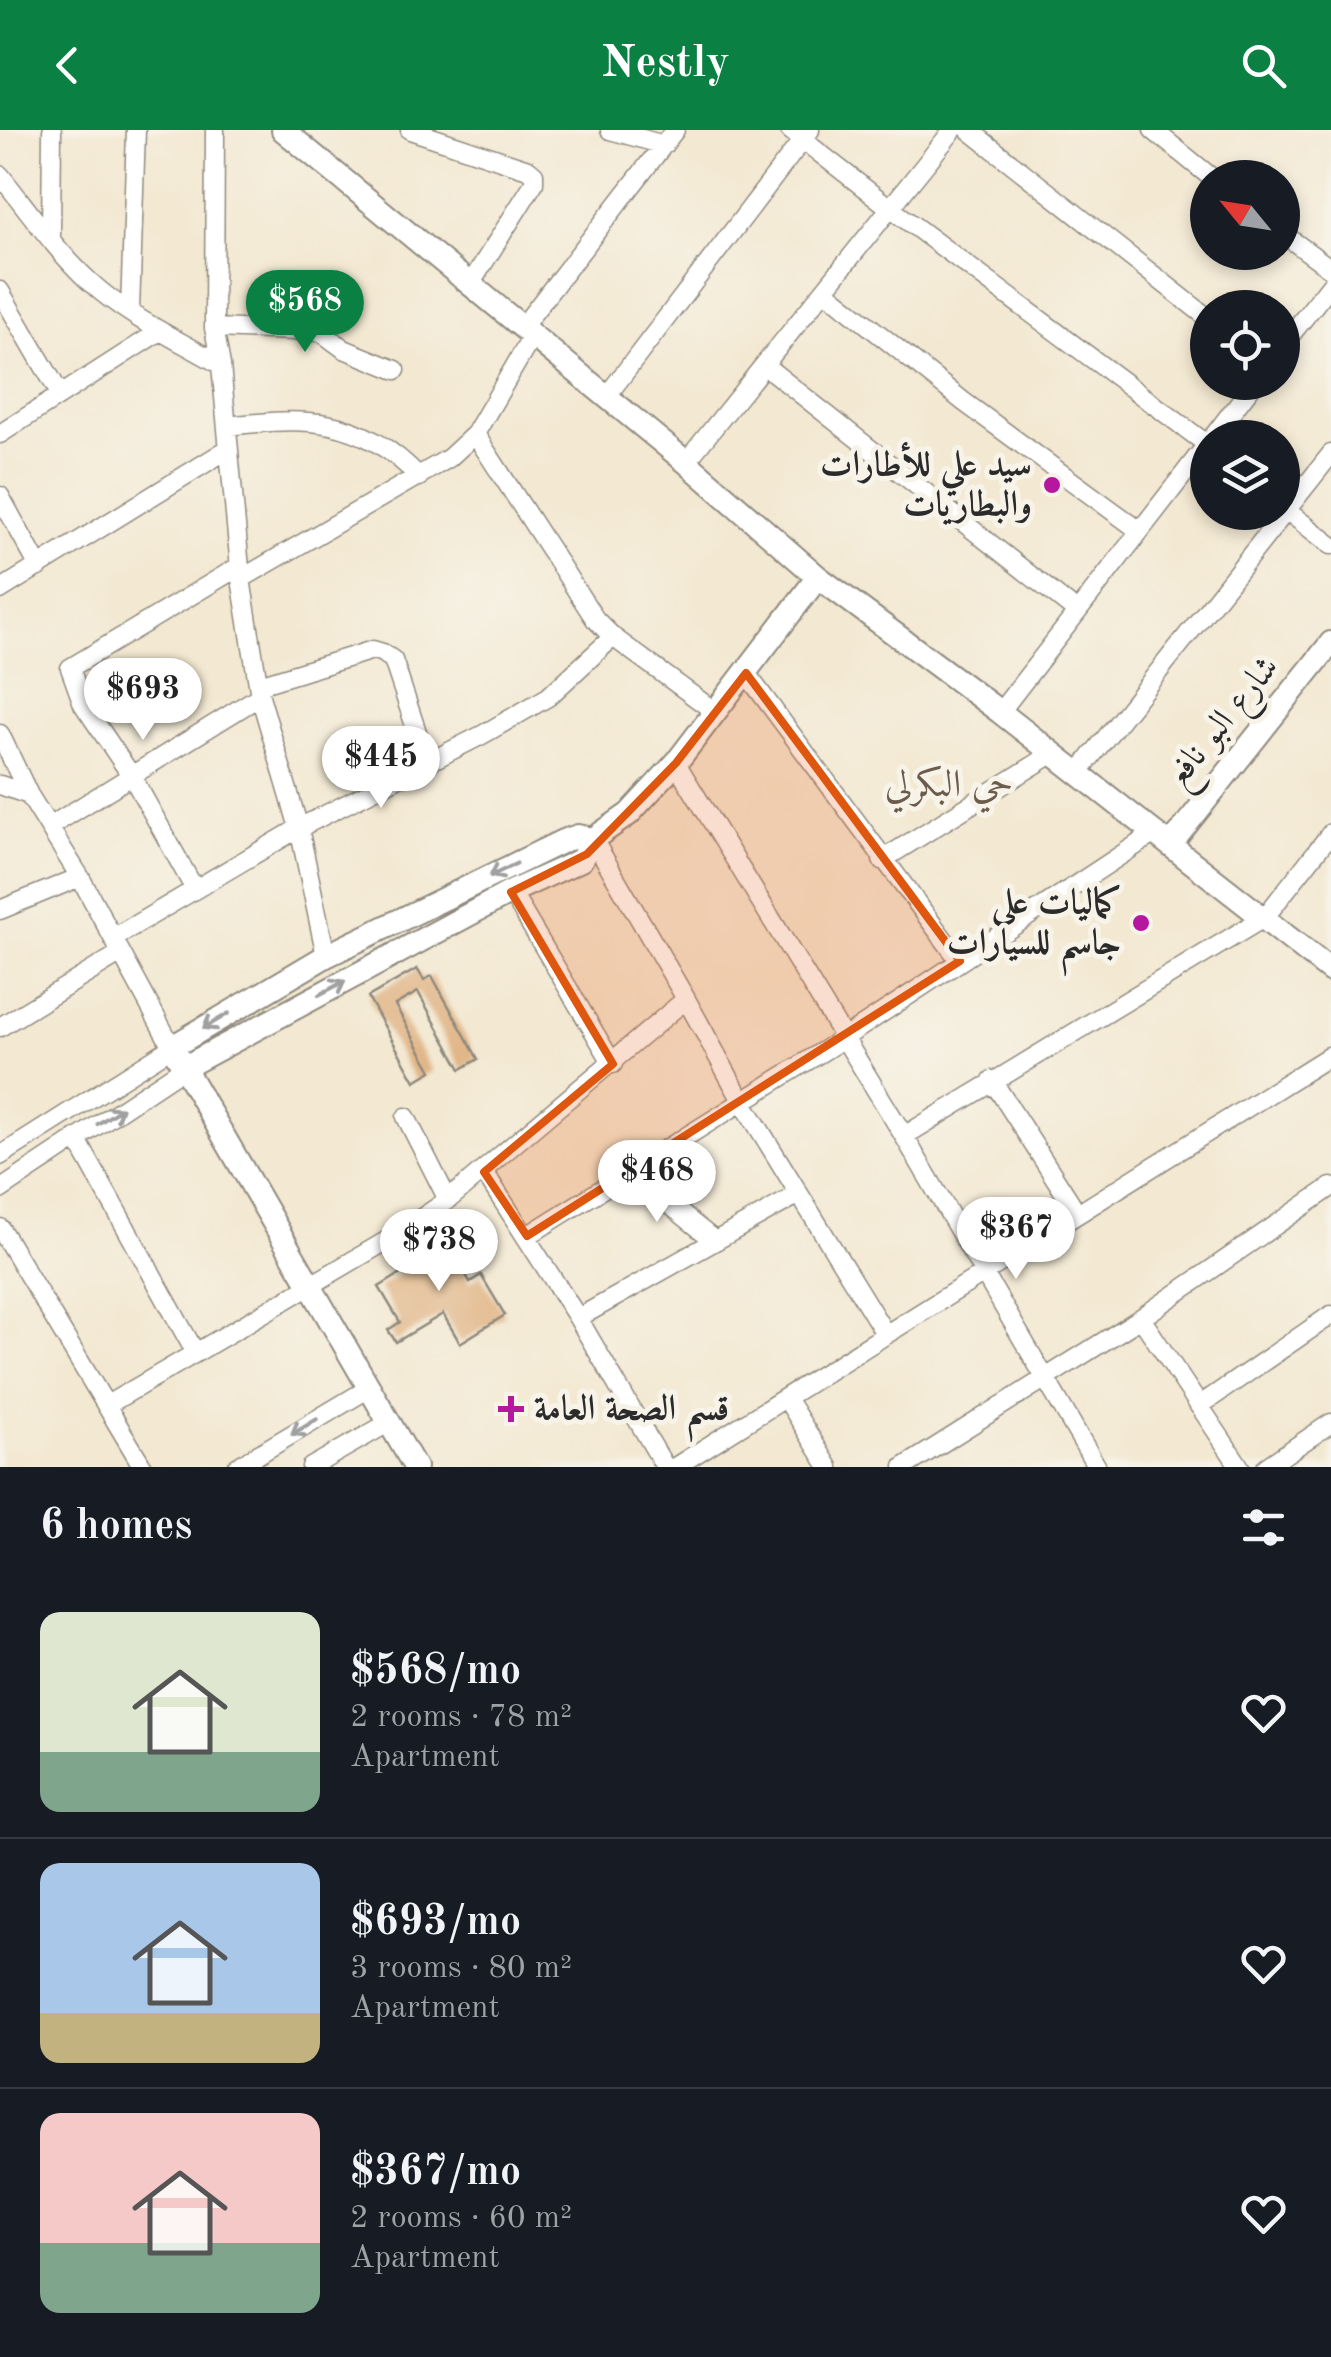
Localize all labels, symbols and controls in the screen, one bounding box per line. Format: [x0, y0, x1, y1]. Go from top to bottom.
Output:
icon: back [40, 38, 95, 93]
icon: search [1236, 38, 1291, 93]
text: Nestly [601, 42, 730, 87]
north arrow [1190, 160, 1300, 270]
map controls [1190, 160, 1300, 530]
pin: $568 [246, 270, 364, 355]
text: $568 [268, 286, 342, 318]
button: locate [1190, 290, 1300, 400]
button: layers [1190, 420, 1300, 530]
place label: سيد علي للأطارات والبطاريات [820, 441, 1032, 526]
marker: سيد علي للأطارات والبطاريات [1041, 474, 1063, 496]
street label: شارع البو نافع [1160, 650, 1295, 801]
pin: $693 [84, 658, 202, 743]
text: $693 [106, 674, 180, 706]
pin: $445 [322, 726, 440, 811]
text: $445 [344, 742, 418, 774]
district label: حي البكرلي [885, 765, 1013, 814]
one-way arrow [489, 861, 519, 880]
place label: كماليات علي جاسم للسيارات [947, 884, 1121, 977]
marker: كماليات علي جاسم للسيارات [1130, 912, 1152, 934]
one-way arrow [317, 978, 347, 997]
one-way arrow [202, 1011, 231, 1031]
one-way arrow [95, 1106, 123, 1127]
pin: $468 [598, 1140, 716, 1225]
text: $468 [620, 1156, 694, 1188]
pin: $367 [957, 1197, 1075, 1282]
pin: $738 [380, 1209, 498, 1294]
text: $367 [979, 1213, 1053, 1245]
text: $738 [402, 1225, 476, 1257]
place label: قسم الصحة العامة [534, 1392, 729, 1443]
marker: قسم الصحة العامة [498, 1396, 524, 1422]
one-way arrow [290, 1417, 319, 1437]
icon: filters [1236, 1500, 1291, 1555]
text: 6 homes [40, 1506, 192, 1548]
text: $568/mo [350, 1651, 521, 1693]
icon: home [120, 1652, 240, 1772]
icon: heart [1236, 1685, 1291, 1740]
text: 2 rooms · 78 m² [350, 1702, 572, 1734]
text: Apartment [350, 1742, 500, 1774]
text: $693/mo [350, 1902, 521, 1944]
icon: home [120, 1903, 240, 2023]
icon: heart [1236, 1936, 1291, 1991]
text: 3 rooms · 80 m² [350, 1953, 572, 1985]
text: Apartment [350, 1993, 500, 2025]
text: $367/mo [350, 2152, 521, 2194]
icon: home [120, 2153, 240, 2273]
icon: heart [1236, 2186, 1291, 2241]
text: 2 rooms · 60 m² [350, 2203, 572, 2235]
text: Apartment [350, 2243, 500, 2275]

